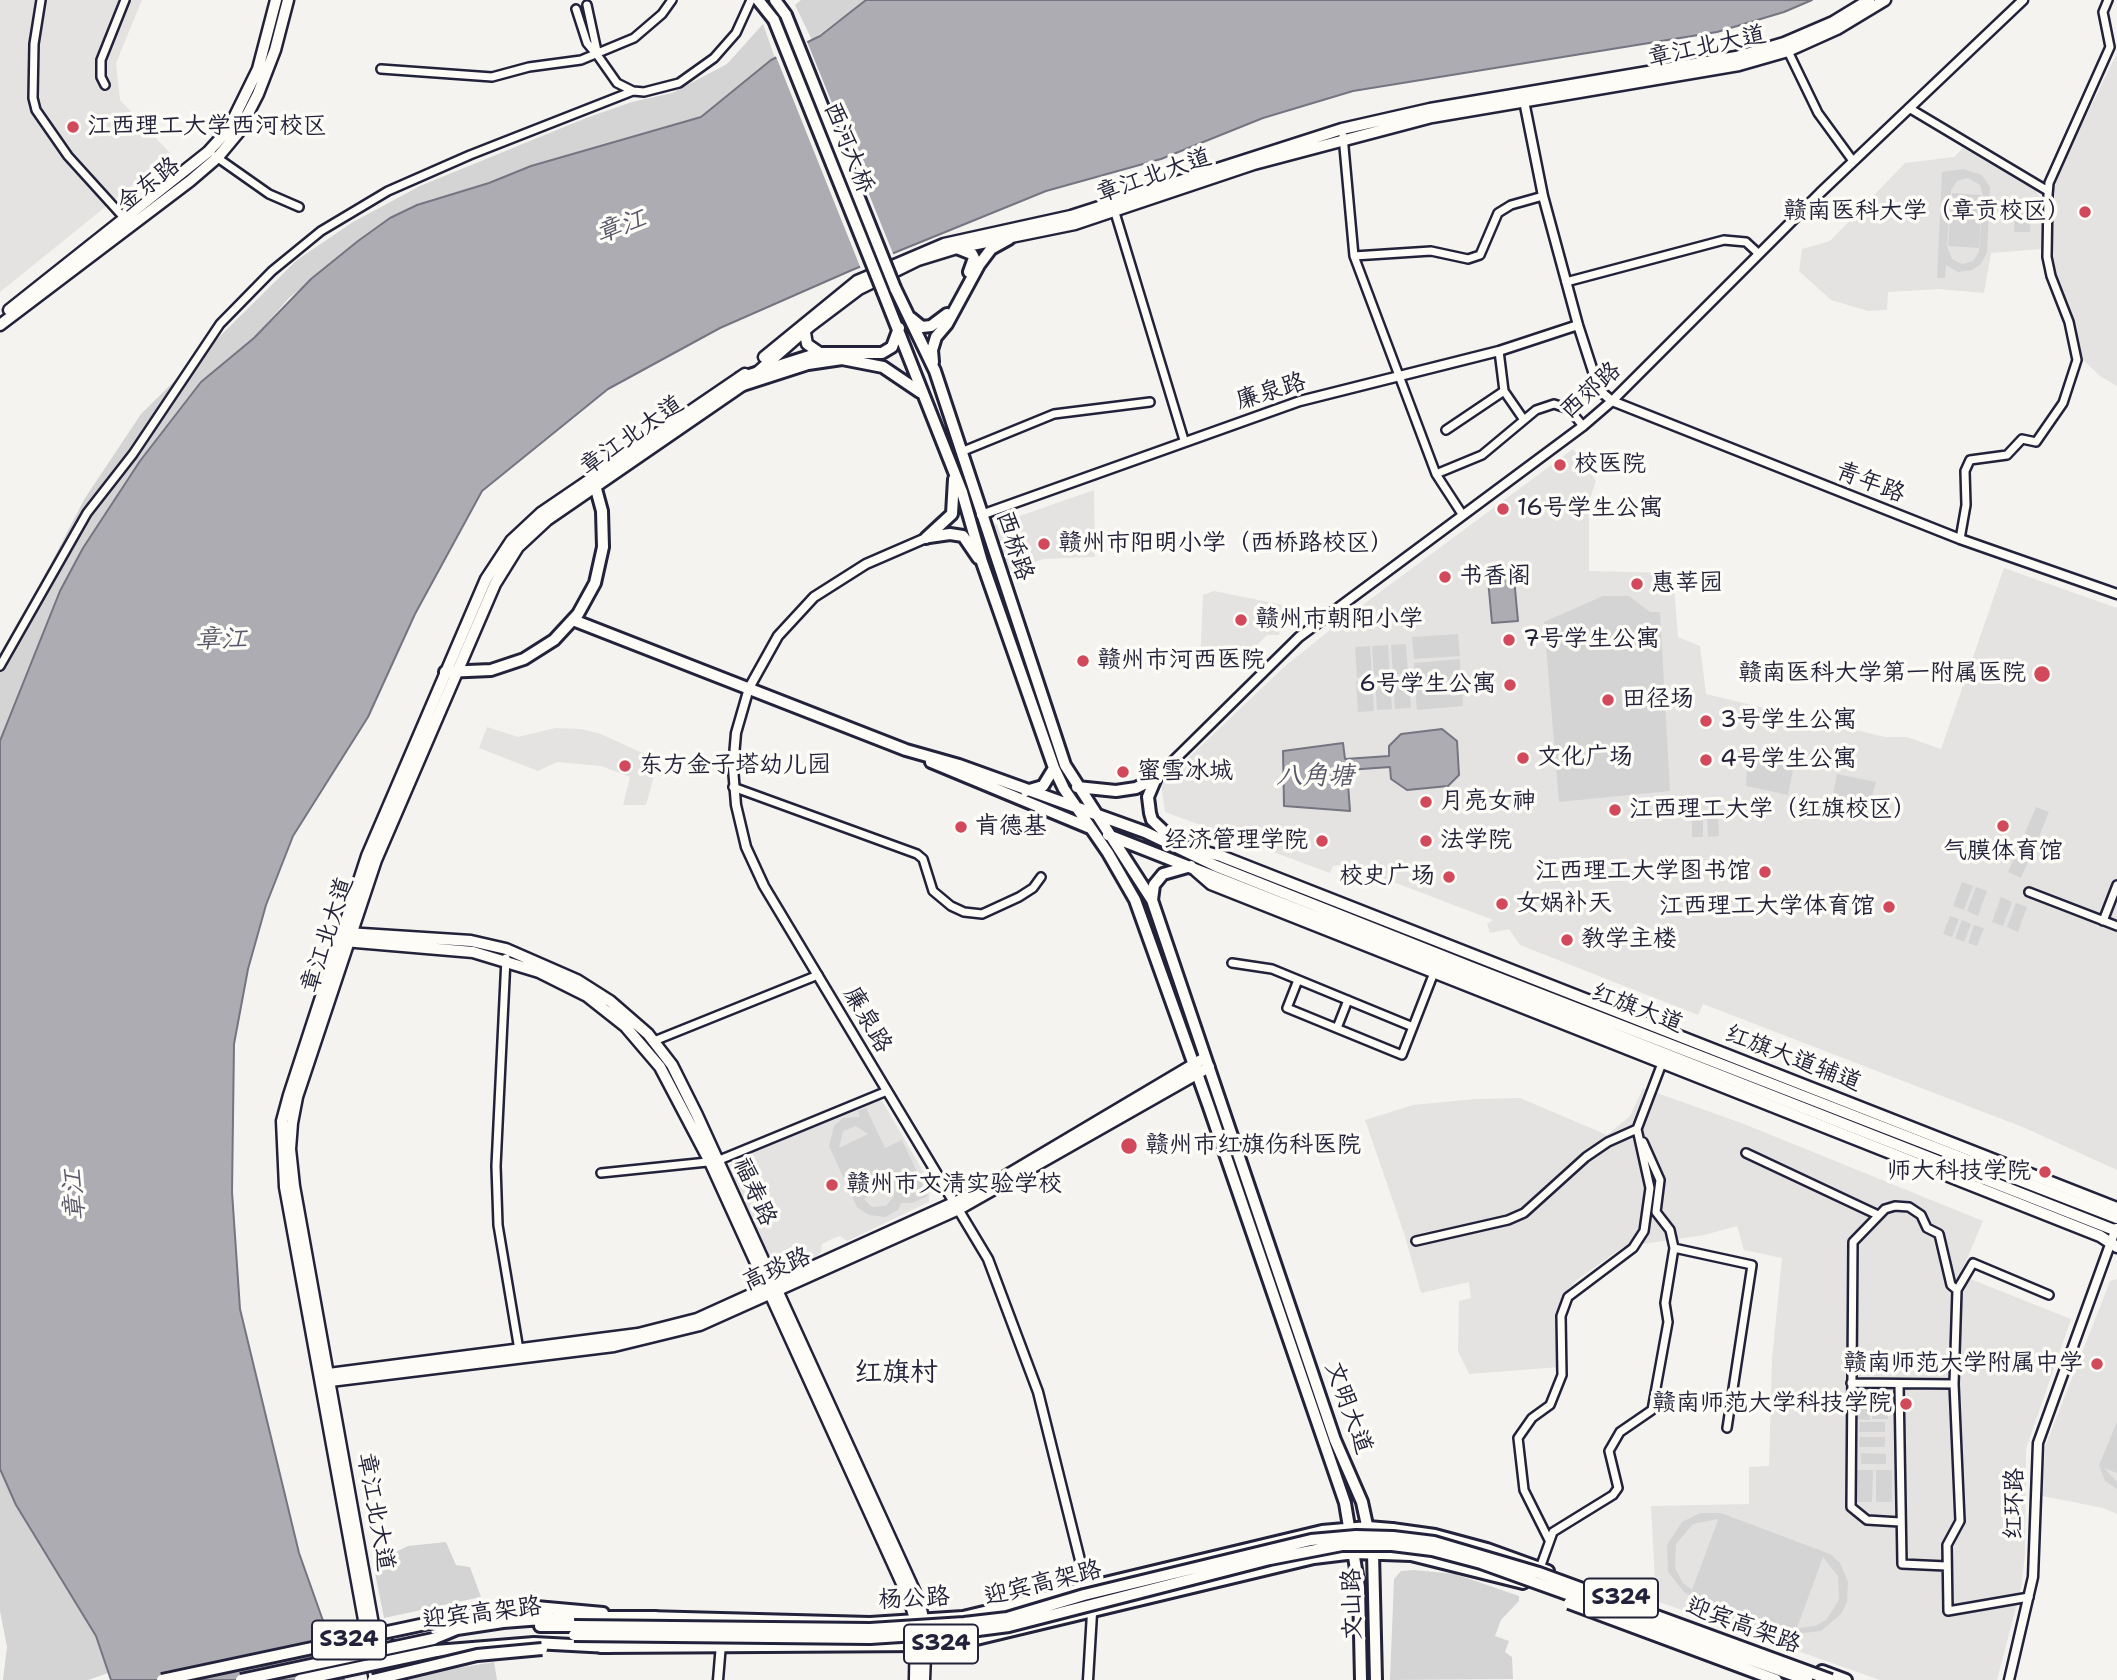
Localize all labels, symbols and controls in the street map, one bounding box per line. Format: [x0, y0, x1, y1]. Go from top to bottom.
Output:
street label: 章江北大道 [1645, 20, 1769, 74]
street label: 西河大桥 [817, 98, 879, 198]
place label: 江西理工大学西河校区 [87, 113, 327, 141]
marker: 江西理工大学西河校区 [65, 119, 81, 135]
street label: 章江北大道 [1093, 143, 1215, 209]
street label: 金东路 [112, 151, 186, 219]
place label: 赣南医科大学（章贡校区） [1783, 198, 2071, 226]
water label: 章江 [591, 203, 651, 251]
marker: 赣南医科大学（章贡校区） [2077, 204, 2093, 220]
street label: 西郊路 [1555, 356, 1627, 426]
street label: 廉泉路 [1232, 368, 1310, 416]
street label: 章江北大道 [575, 390, 689, 482]
place label: 校医院 [1574, 451, 1646, 479]
marker: 校医院 [1552, 457, 1568, 473]
street label: 青年路 [1831, 457, 1909, 509]
place label: 16号学生公寓 [1517, 495, 1663, 523]
marker: 16号学生公寓 [1495, 501, 1511, 517]
street label: 西桥路 [989, 507, 1039, 585]
place label: 赣州市阳明小学（西桥路校区） [1058, 530, 1394, 558]
marker: 赣州市阳明小学（西桥路校区） [1036, 536, 1052, 552]
place label: 书香阁 [1459, 563, 1531, 591]
marker: 书香阁 [1437, 569, 1453, 585]
place label: 惠莘园 [1651, 570, 1723, 598]
marker: 惠莘园 [1629, 576, 1645, 592]
place label: 赣州市朝阳小学 [1255, 606, 1423, 634]
marker: 赣州市朝阳小学 [1233, 612, 1249, 628]
water label: 章江 [195, 624, 247, 656]
place label: 7号学生公寓 [1523, 626, 1660, 654]
marker: 7号学生公寓 [1501, 632, 1517, 648]
place label: 赣州市河西医院 [1097, 647, 1265, 675]
marker: 赣州市河西医院 [1075, 653, 1091, 669]
place label: 赣南医科大学第一附属医院 [1738, 660, 2026, 688]
marker: 赣南医科大学第一附属医院 [2032, 664, 2052, 684]
place label: 6号学生公寓 [1359, 671, 1496, 699]
marker: 6号学生公寓 [1502, 677, 1518, 693]
place label: 田径场 [1622, 686, 1694, 714]
marker: 田径场 [1600, 692, 1616, 708]
place label: 3号学生公寓 [1720, 707, 1857, 735]
marker: 3号学生公寓 [1698, 713, 1714, 729]
place label: 文化广场 [1537, 744, 1633, 772]
place label: 4号学生公寓 [1720, 746, 1857, 774]
marker: 文化广场 [1515, 750, 1531, 766]
place label: 东方金子塔幼儿园 [639, 752, 831, 780]
marker: 4号学生公寓 [1698, 752, 1714, 768]
marker: 东方金子塔幼儿园 [617, 758, 633, 774]
place label: 蜜雪冰城 [1137, 758, 1233, 786]
water label: 八角塘 [1276, 761, 1354, 793]
marker: 蜜雪冰城 [1115, 764, 1131, 780]
place label: 月亮女神 [1440, 788, 1536, 816]
marker: 月亮女神 [1418, 794, 1434, 810]
place label: 江西理工大学（红旗校区） [1629, 796, 1917, 824]
marker: 江西理工大学（红旗校区） [1607, 802, 1623, 818]
place label: 肯德基 [975, 813, 1047, 841]
marker: 气膜体育馆 [1995, 818, 2011, 834]
marker: 肯德基 [953, 819, 969, 835]
place label: 经济管理学院 [1164, 827, 1308, 855]
place label: 法学院 [1440, 827, 1512, 855]
marker: 经济管理学院 [1314, 833, 1330, 849]
marker: 法学院 [1418, 833, 1434, 849]
place label: 气膜体育馆 [1943, 838, 2063, 866]
place label: 江西理工大学图书馆 [1535, 858, 1751, 886]
place label: 校史广场 [1339, 863, 1435, 891]
marker: 江西理工大学图书馆 [1757, 864, 1773, 880]
marker: 校史广场 [1441, 869, 1457, 885]
street label: 章江北大道 [296, 873, 360, 997]
place label: 女娲补天 [1516, 890, 1612, 918]
place label: 江西理工大学体育馆 [1659, 893, 1875, 921]
marker: 女娲补天 [1494, 896, 1510, 912]
marker: 江西理工大学体育馆 [1881, 899, 1897, 915]
place label: 教学主楼 [1581, 926, 1677, 954]
marker: 教学主楼 [1559, 932, 1575, 948]
street label: 红旗大道 [1587, 978, 1687, 1040]
street label: 廉泉路 [837, 982, 897, 1058]
street label: 红旗大道辅道 [1721, 1020, 1865, 1098]
place label: 赣州市红旗伤科医院 [1145, 1132, 1361, 1160]
marker: 赣州市红旗伤科医院 [1119, 1136, 1139, 1156]
street label: 福寿路 [726, 1153, 782, 1231]
place label: 师大科技学院 [1887, 1158, 2031, 1186]
marker: 师大科技学院 [2037, 1164, 2053, 1180]
water label: 章江 [58, 1168, 92, 1222]
place label: 赣州市文清实验学校 [846, 1171, 1062, 1199]
marker: 赣州市文清实验学校 [824, 1177, 840, 1193]
street label: 高琰路 [738, 1242, 816, 1298]
place label: 赣南师范大学附属中学 [1843, 1350, 2083, 1378]
marker: 赣南师范大学附属中学 [2089, 1356, 2105, 1372]
district label: 红旗村 [854, 1357, 938, 1391]
street label: 文明大道 [1318, 1358, 1378, 1458]
place label: 赣南师范大学科技学院 [1652, 1390, 1892, 1418]
marker: 赣南师范大学科技学院 [1898, 1396, 1914, 1412]
street label: 章江北大道 [350, 1450, 400, 1574]
street label: 红环路 [2000, 1468, 2030, 1540]
street label: 迎宾高架路 [981, 1556, 1105, 1612]
street label: 文山路 [1338, 1568, 1368, 1640]
road number: S324 [1584, 1578, 1658, 1618]
street label: 杨公路 [877, 1583, 951, 1615]
street label: 迎宾高架路 [421, 1592, 543, 1636]
street label: 迎宾高架路 [1682, 1592, 1804, 1660]
road number: S324 [312, 1620, 386, 1660]
road number: S324 [904, 1624, 978, 1664]

